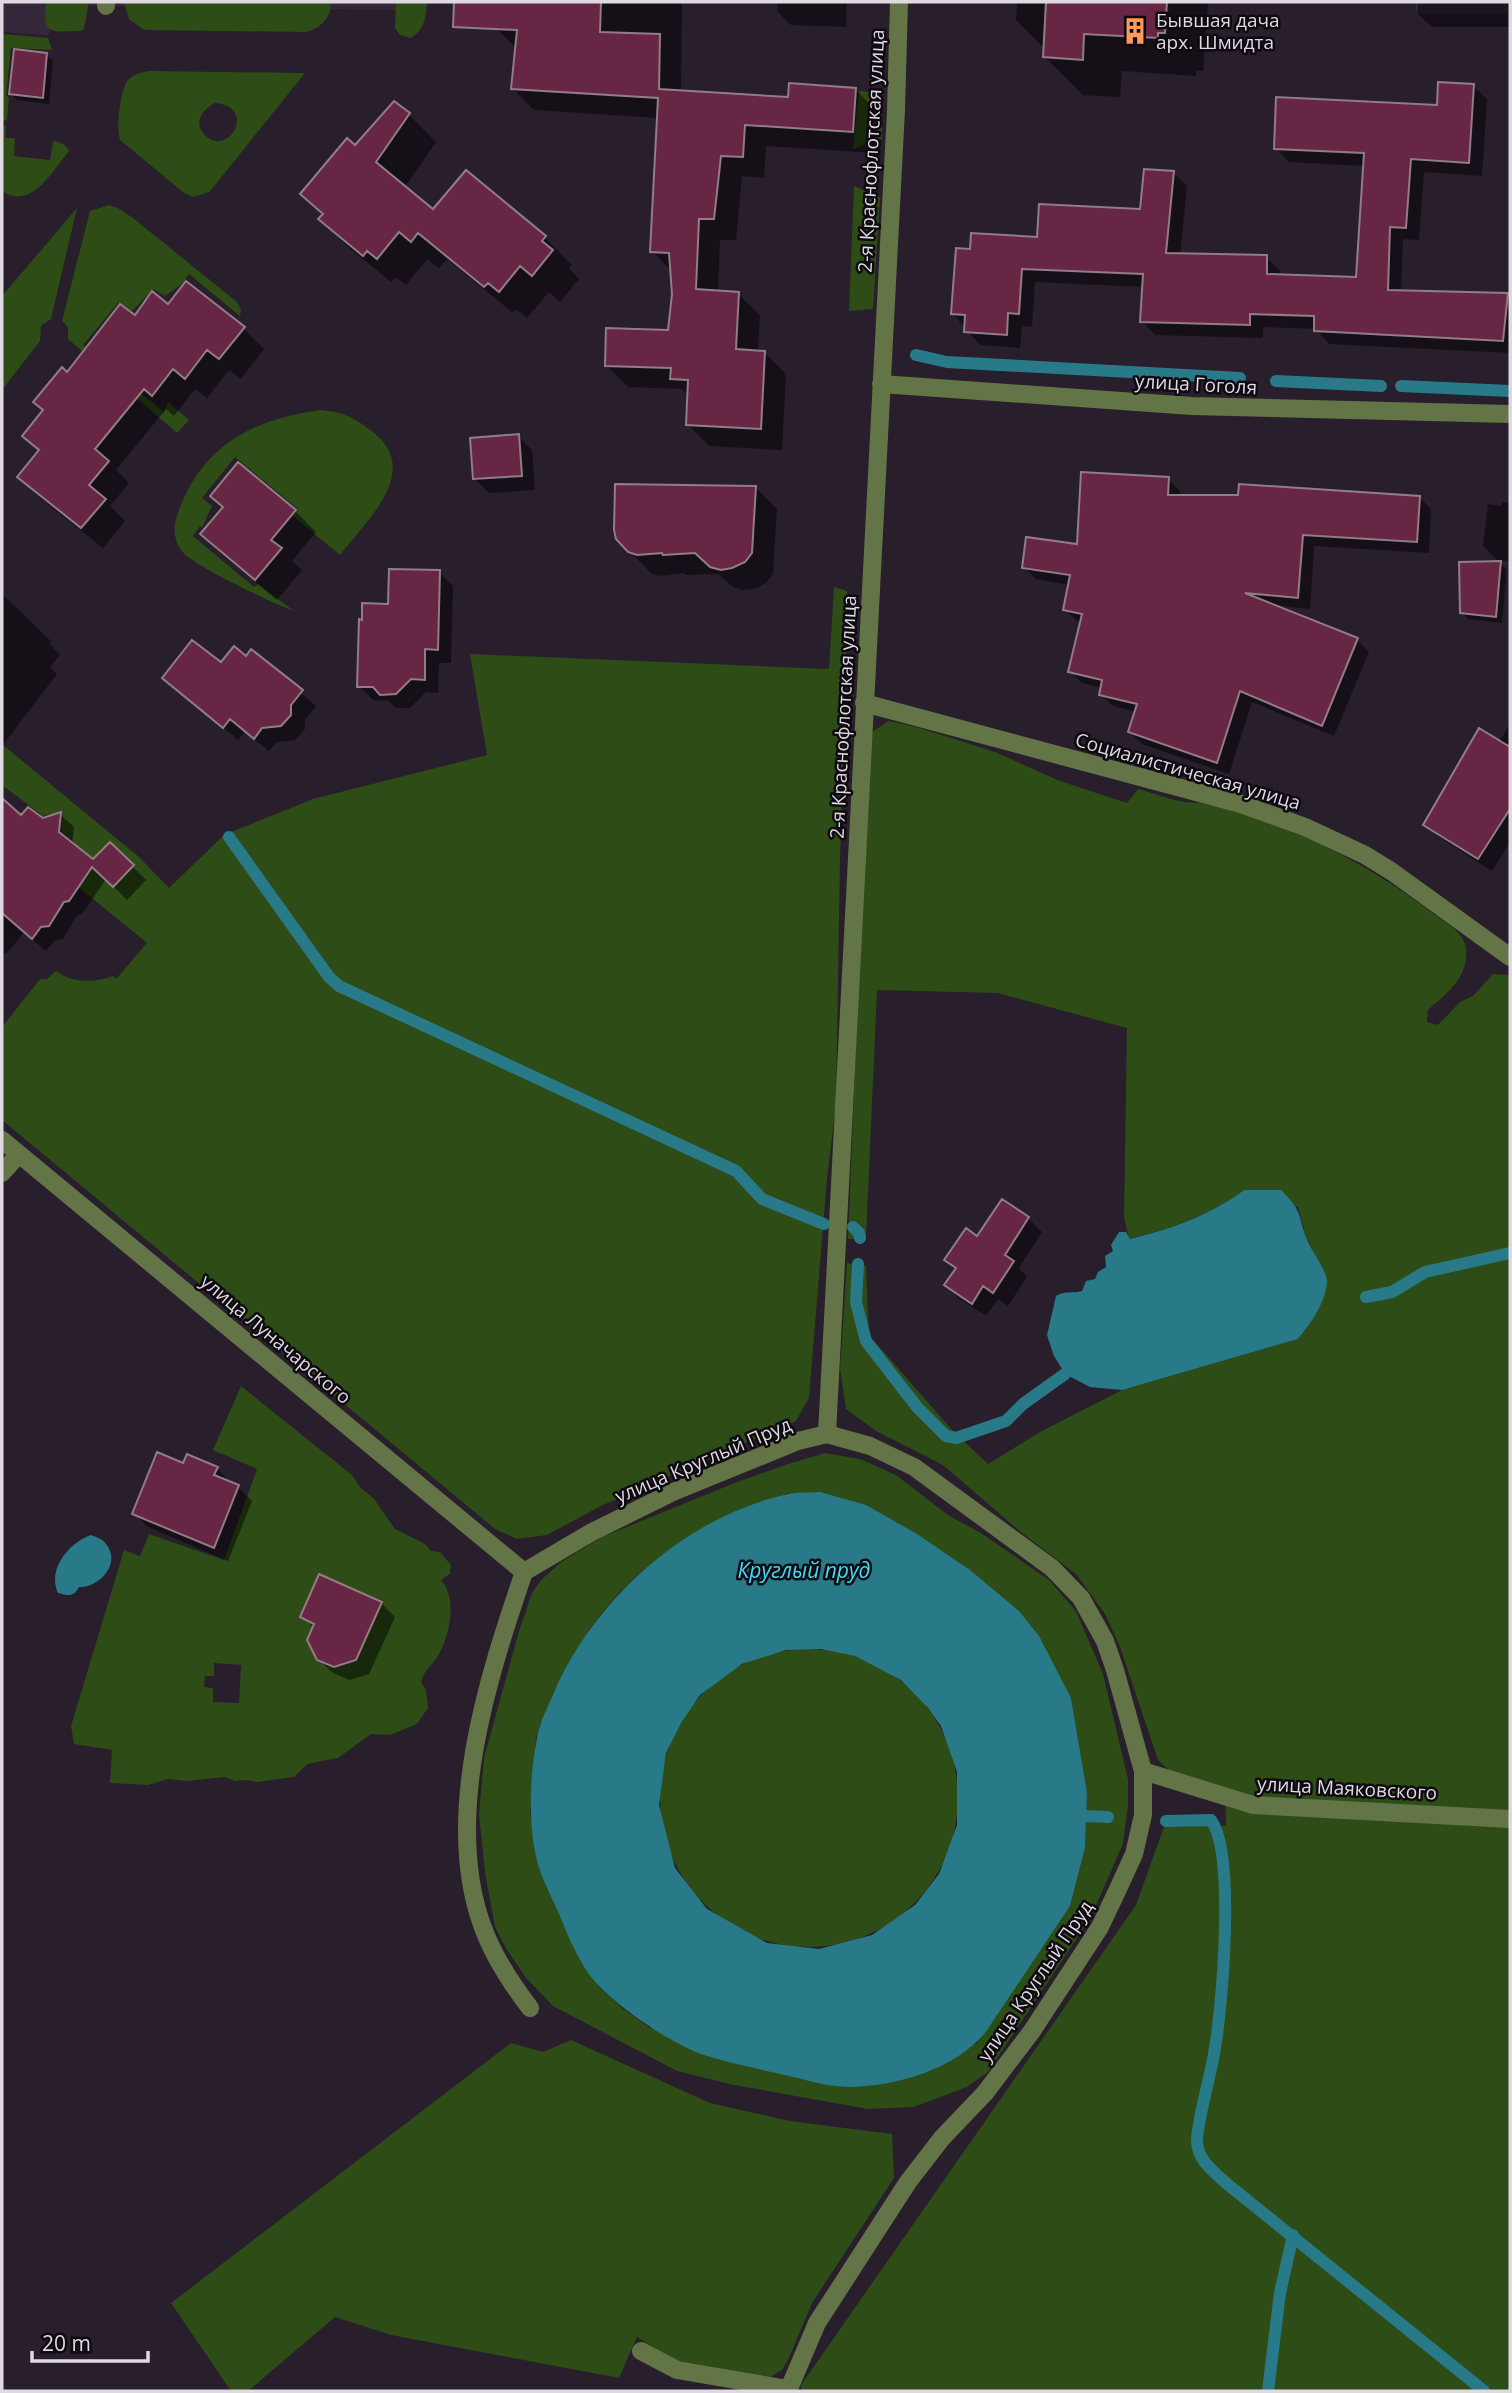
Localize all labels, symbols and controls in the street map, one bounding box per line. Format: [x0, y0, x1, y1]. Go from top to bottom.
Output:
place label: Бывшая дача арх. Шмидта [1156, 7, 1280, 55]
building icon: Бывшая дача арх. Шмидта [1120, 16, 1150, 46]
street label: 2-я Краснофлотская улица [852, 29, 890, 273]
street label: улица Гоголя [1134, 368, 1258, 400]
street label: 2-я Краснофлотская улица [824, 595, 862, 839]
street label: Социалистическая улица [1072, 726, 1304, 816]
street label: улица Луначарского [195, 1268, 357, 1410]
street label: улица Круглый Пруд [611, 1411, 795, 1509]
water label: Круглый пруд [738, 1556, 871, 1584]
street label: улица Маяковского [1256, 1770, 1438, 1806]
street label: улица Круглый Пруд [971, 1895, 1099, 2067]
scale bar [32, 2320, 147, 2364]
text: 20 m [42, 2329, 91, 2357]

